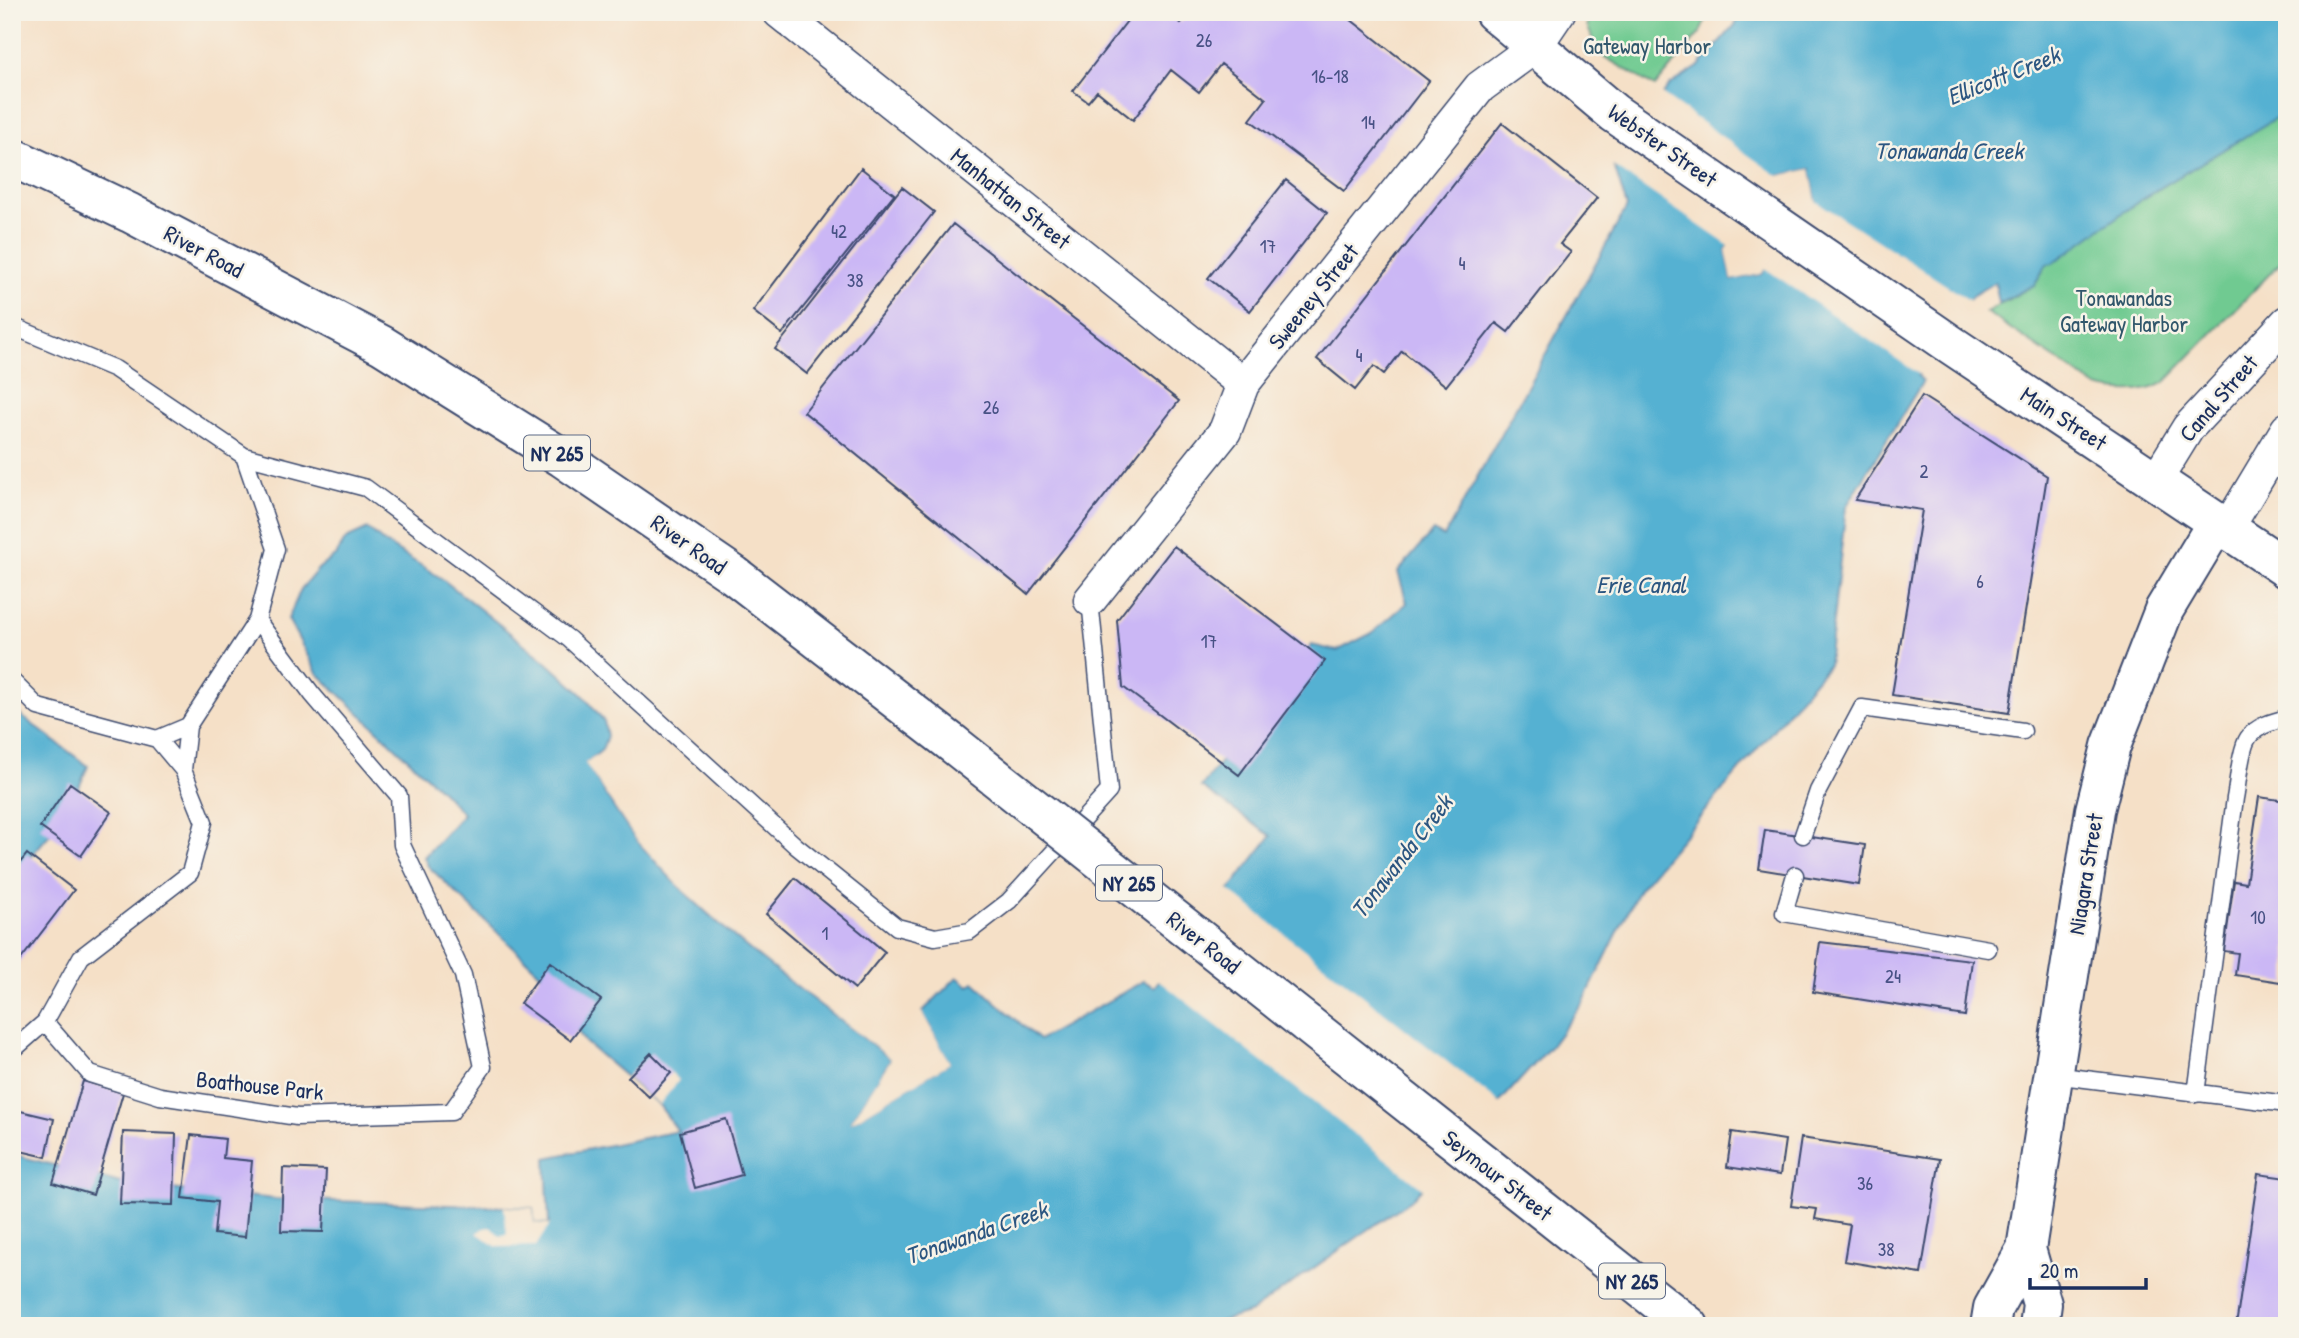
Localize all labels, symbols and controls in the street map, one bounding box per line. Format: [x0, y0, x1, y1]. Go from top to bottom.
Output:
house number: 26 [1196, 27, 1212, 53]
park label: Gateway Harbor [1583, 30, 1711, 61]
water label: Ellicott Creek [1942, 37, 2066, 112]
house number: 16-18 [1311, 63, 1349, 89]
street label: Webster Street [1602, 96, 1725, 195]
house number: 14 [1361, 109, 1375, 135]
water label: Tonawanda Creek [1875, 134, 2025, 166]
street label: Manhattan Street [945, 140, 1078, 257]
street label: River Road [159, 217, 249, 285]
house number: 42 [831, 218, 847, 244]
house number: 17 [1260, 233, 1276, 259]
street label: Sweeney Street [1261, 236, 1366, 355]
house number: 4 [1458, 250, 1466, 276]
house number: 38 [847, 267, 863, 293]
park label: Tonawandas Gateway Harbor [2060, 282, 2188, 339]
house number: 4 [1355, 342, 1363, 368]
street label: Canal Street [2172, 347, 2265, 448]
street label: Main Street [2015, 379, 2114, 458]
house number: 26 [983, 394, 999, 420]
road number: NY 265 [524, 435, 590, 470]
house number: 2 [1920, 458, 1929, 484]
street label: River Road [645, 507, 733, 581]
water label: Erie Canal [1596, 568, 1687, 600]
house number: 6 [1976, 568, 1984, 594]
house number: 17 [1201, 628, 1217, 654]
water label: Tonawanda Creek [1343, 786, 1461, 924]
street label: Niagara Street [2060, 810, 2110, 937]
road number: NY 265 [1096, 866, 1162, 900]
street label: River Road [1161, 903, 1247, 981]
house number: 10 [2250, 904, 2266, 930]
house number: 1 [822, 920, 829, 946]
house number: 24 [1885, 963, 1901, 989]
street label: Boathouse Park [195, 1063, 326, 1107]
street label: Seymour Street [1437, 1122, 1560, 1228]
house number: 36 [1857, 1170, 1873, 1196]
water label: Tonawanda Creek [901, 1192, 1053, 1271]
house number: 38 [1878, 1236, 1894, 1262]
scale bar [2030, 1247, 2145, 1291]
text: 20 m [2040, 1256, 2078, 1285]
road number: NY 265 [1599, 1264, 1665, 1298]

